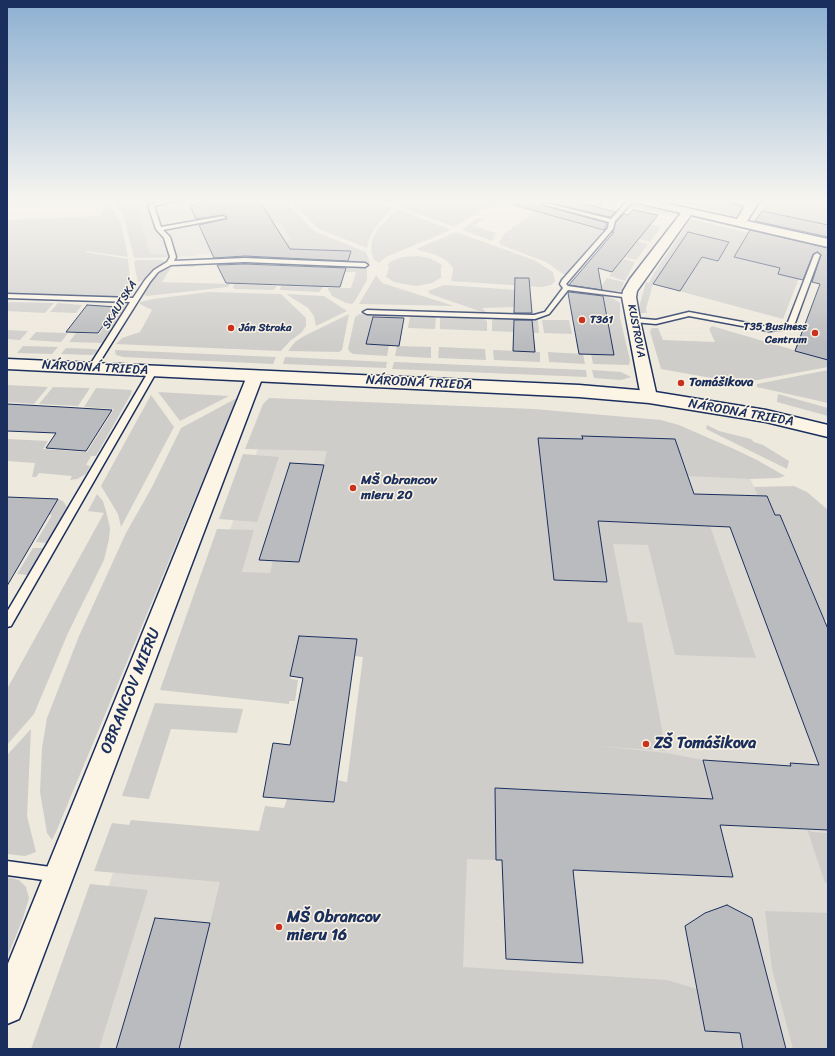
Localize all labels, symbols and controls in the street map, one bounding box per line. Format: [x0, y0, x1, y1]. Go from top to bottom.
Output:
street label: SKAUTSKÁ [100, 278, 140, 332]
street label: KUSTROVA [624, 303, 648, 359]
place label: T361 [590, 313, 613, 327]
marker: T361 [577, 315, 587, 325]
place label: T35 Business Centrum [744, 320, 807, 346]
place label: Ján Straka [239, 321, 292, 335]
marker: Ján Straka [226, 323, 236, 333]
marker: T35 Business Centrum [810, 328, 820, 338]
street label: NÁRODNÁ TRIEDA [42, 357, 148, 379]
street label: NÁRODNÁ TRIEDA [366, 372, 472, 394]
place label: Tomášikova [689, 375, 754, 391]
marker: Tomášikova [676, 378, 686, 388]
street label: NÁRODNÁ TRIEDA [687, 396, 795, 430]
place label: MŠ Obrancov mieru 20 [361, 473, 437, 504]
marker: MŠ Obrancov mieru 20 [348, 483, 358, 493]
street label: OBRANCOV MIERU [97, 625, 165, 757]
place label: ZŠ Tomášikova [654, 734, 756, 754]
marker: ZŠ Tomášikova [641, 739, 651, 749]
place label: MŠ Obrancov mieru 16 [287, 908, 380, 946]
marker: MŠ Obrancov mieru 16 [274, 922, 284, 932]

